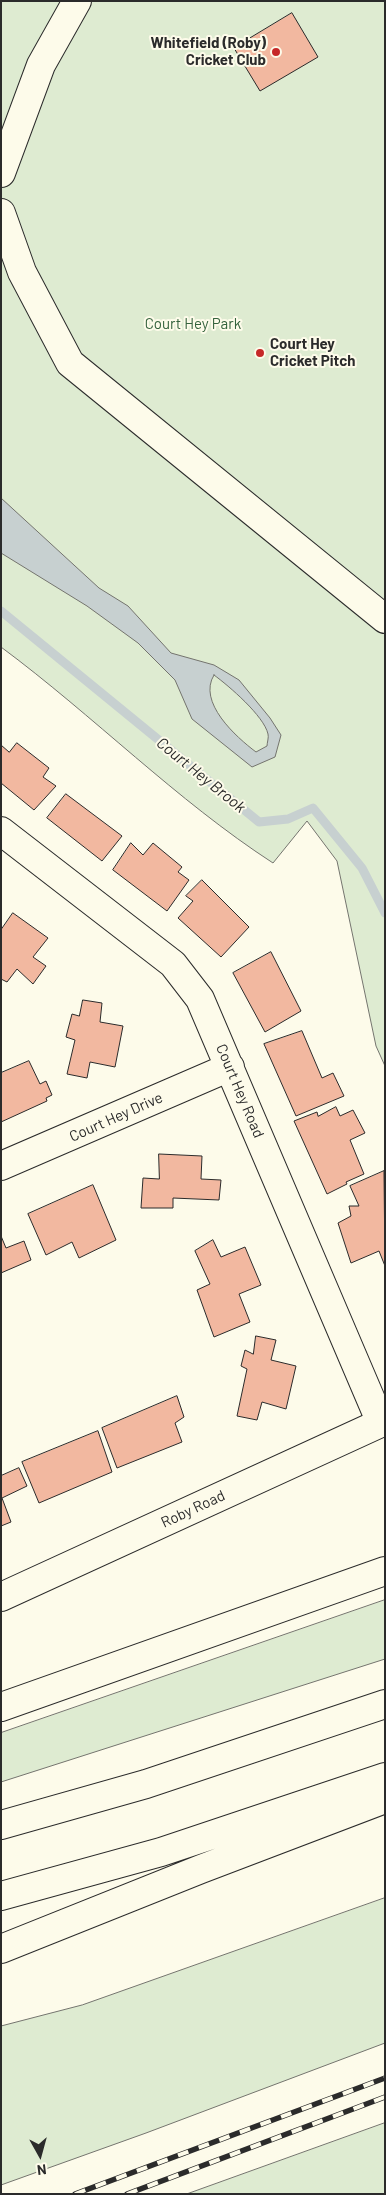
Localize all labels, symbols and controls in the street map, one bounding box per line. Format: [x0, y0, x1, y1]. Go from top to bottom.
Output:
place label: Whitefield (Roby) Cricket Club [150, 34, 266, 69]
marker: Whitefield (Roby) Cricket Club [270, 46, 282, 58]
park label: Court Hey Park [145, 315, 241, 333]
place label: Court Hey Cricket Pitch [270, 335, 355, 370]
marker: Court Hey Cricket Pitch [254, 347, 266, 359]
water label: Court Hey Brook [152, 733, 250, 817]
street label: Court Hey Road [212, 1041, 268, 1141]
street label: Court Hey Drive [66, 1088, 166, 1146]
street label: Roby Road [158, 1486, 228, 1532]
north arrow [15, 2130, 65, 2180]
text: N [36, 2161, 48, 2179]

